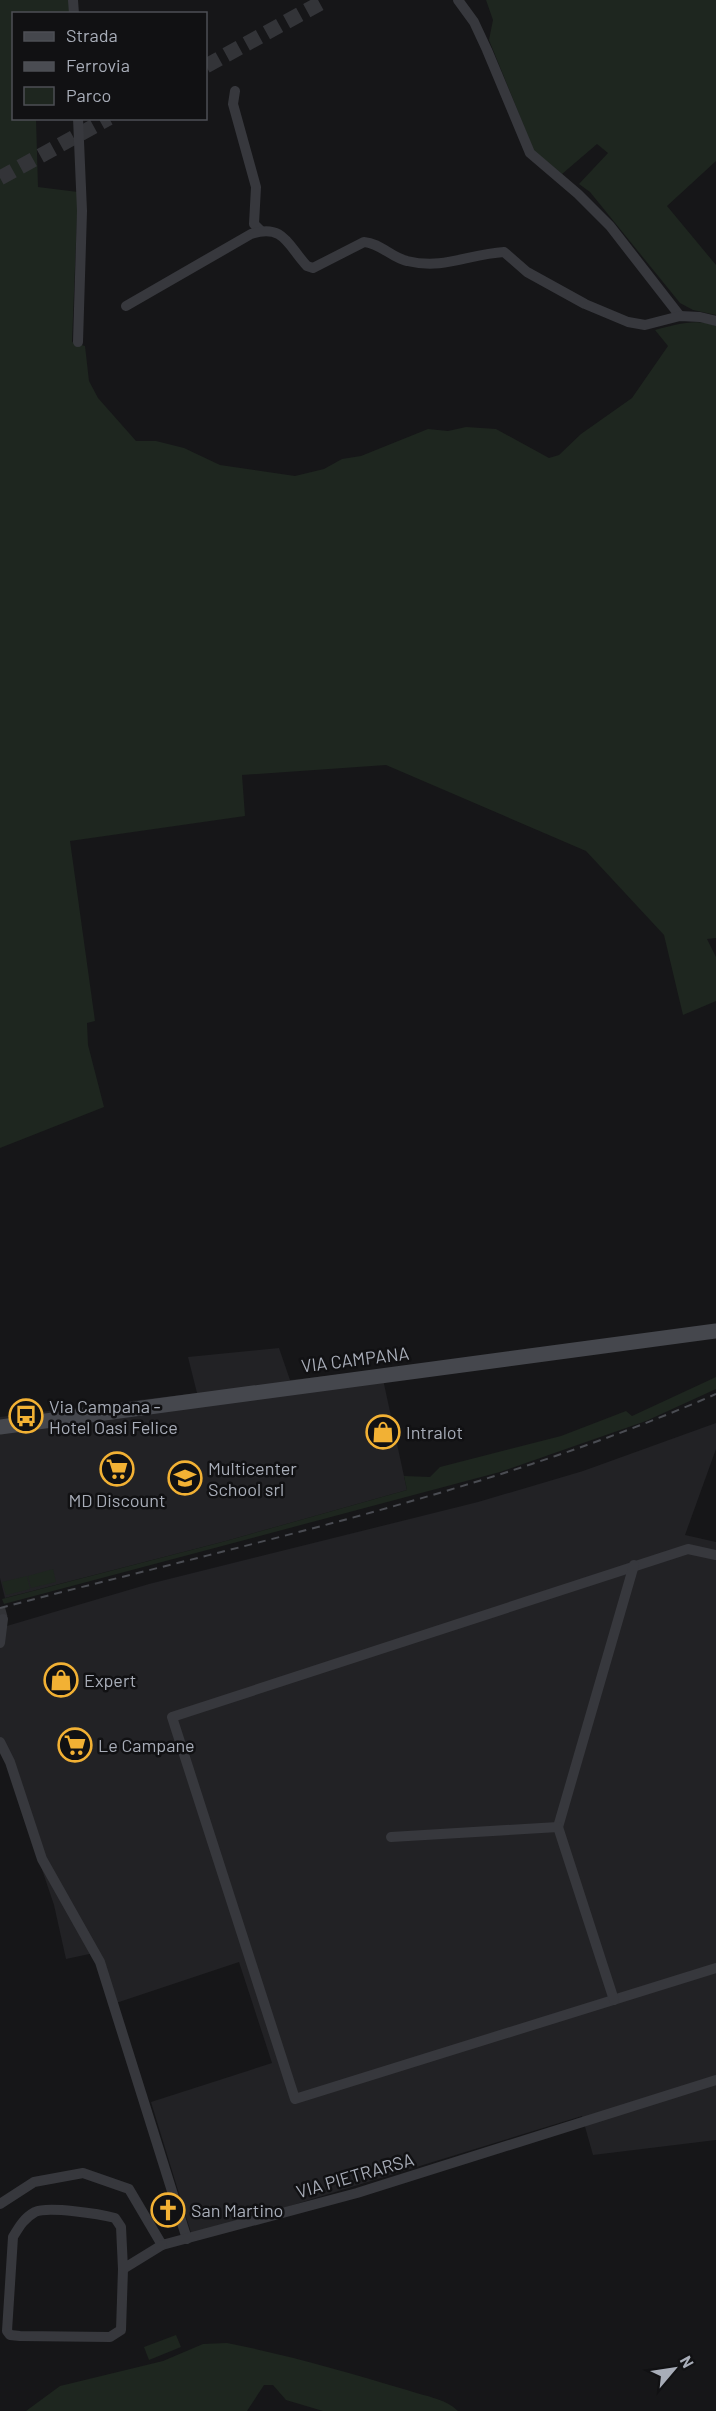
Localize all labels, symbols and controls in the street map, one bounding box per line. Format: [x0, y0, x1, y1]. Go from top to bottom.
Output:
legend [12, 12, 207, 120]
text: Strada [66, 24, 118, 46]
text: Ferrovia [66, 54, 130, 76]
text: Parco [66, 84, 111, 106]
street label: VIA CAMPANA [300, 1341, 410, 1377]
place label: Via Campana - Hotel Oasi Felice [49, 1395, 178, 1438]
bus stop icon: Via Campana - Hotel Oasi Felice [8, 1398, 44, 1434]
shop icon: Intralot [365, 1414, 401, 1450]
place label: Intralot [406, 1421, 463, 1443]
supermarket icon: MD Discount [99, 1451, 135, 1487]
place label: Multicenter School srl [208, 1457, 297, 1500]
school or university icon: Multicenter School srl [167, 1460, 203, 1496]
place label: MD Discount [69, 1489, 165, 1511]
shop icon: Expert [43, 1662, 79, 1698]
place label: Expert [84, 1669, 136, 1691]
supermarket icon: Le Campane [57, 1727, 93, 1763]
place label: Le Campane [98, 1734, 195, 1756]
street label: VIA PIETRARSA [294, 2148, 416, 2202]
church icon: San Martino [150, 2192, 186, 2228]
place label: San Martino [191, 2199, 283, 2221]
north arrow [644, 2339, 704, 2399]
text: N [677, 2352, 698, 2371]

